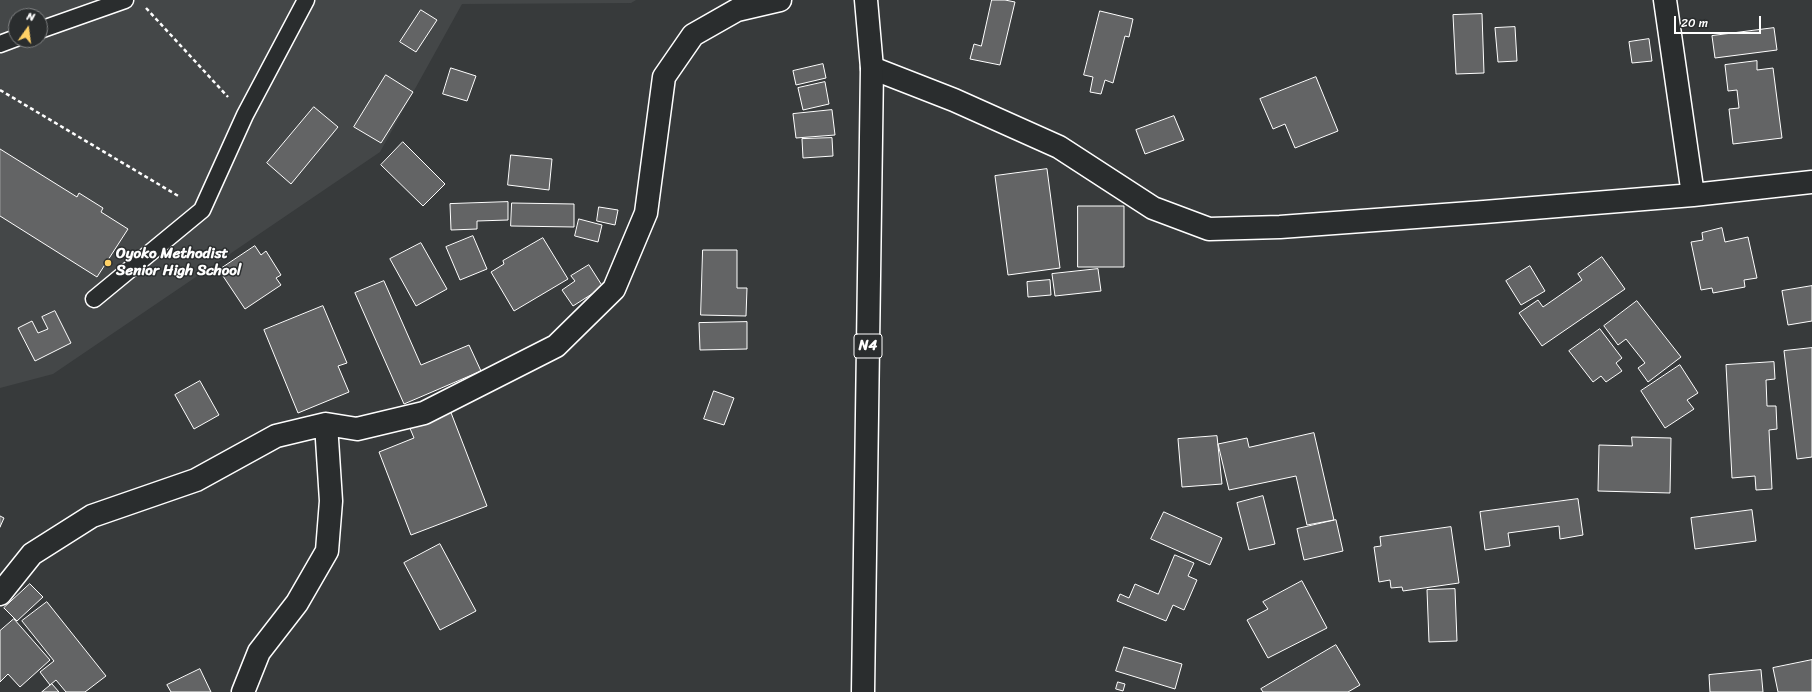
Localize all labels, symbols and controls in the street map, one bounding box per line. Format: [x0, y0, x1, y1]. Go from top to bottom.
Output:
text: N [25, 7, 37, 27]
north arrow [8, 8, 48, 48]
scale bar [1676, 8, 1763, 34]
text: 20 m [1681, 12, 1708, 34]
place label: Oyoko Methodist Senior High School [116, 245, 241, 280]
marker: Oyoko Methodist Senior High School [103, 258, 113, 268]
road number: N4 [854, 334, 882, 358]

